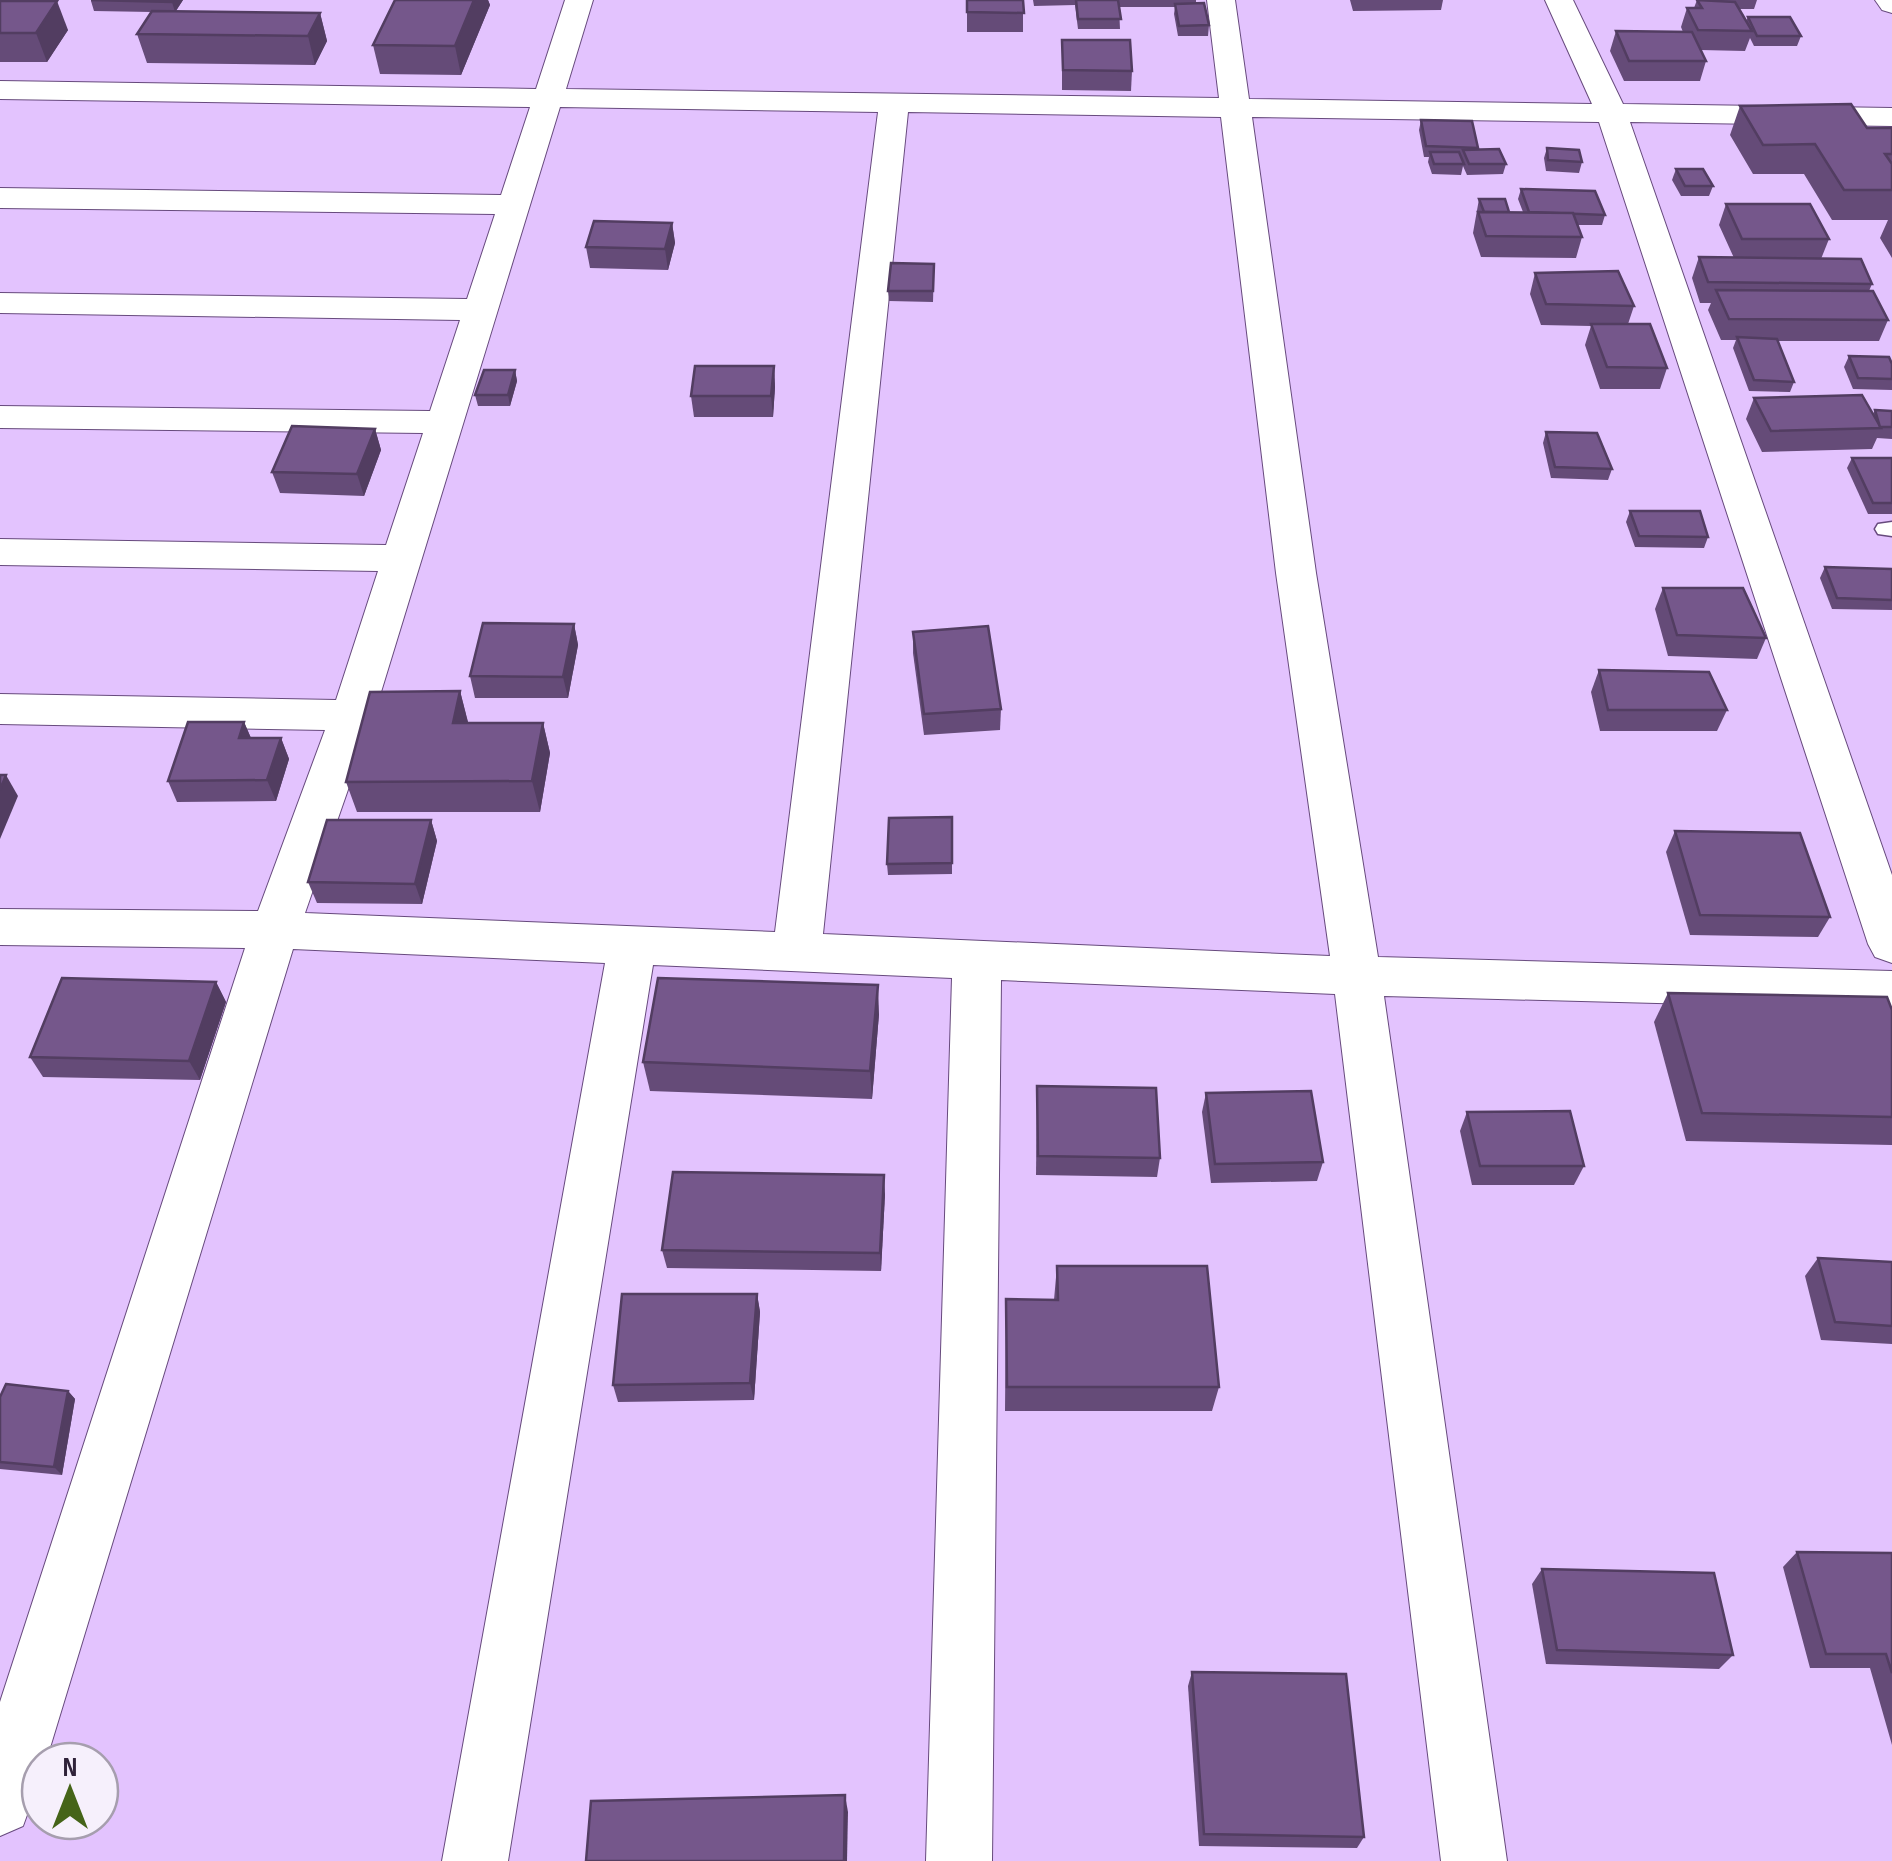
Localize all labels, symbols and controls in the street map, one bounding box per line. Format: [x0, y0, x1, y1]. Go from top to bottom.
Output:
north arrow [20, 1741, 120, 1841]
text: N [63, 1751, 77, 1784]

